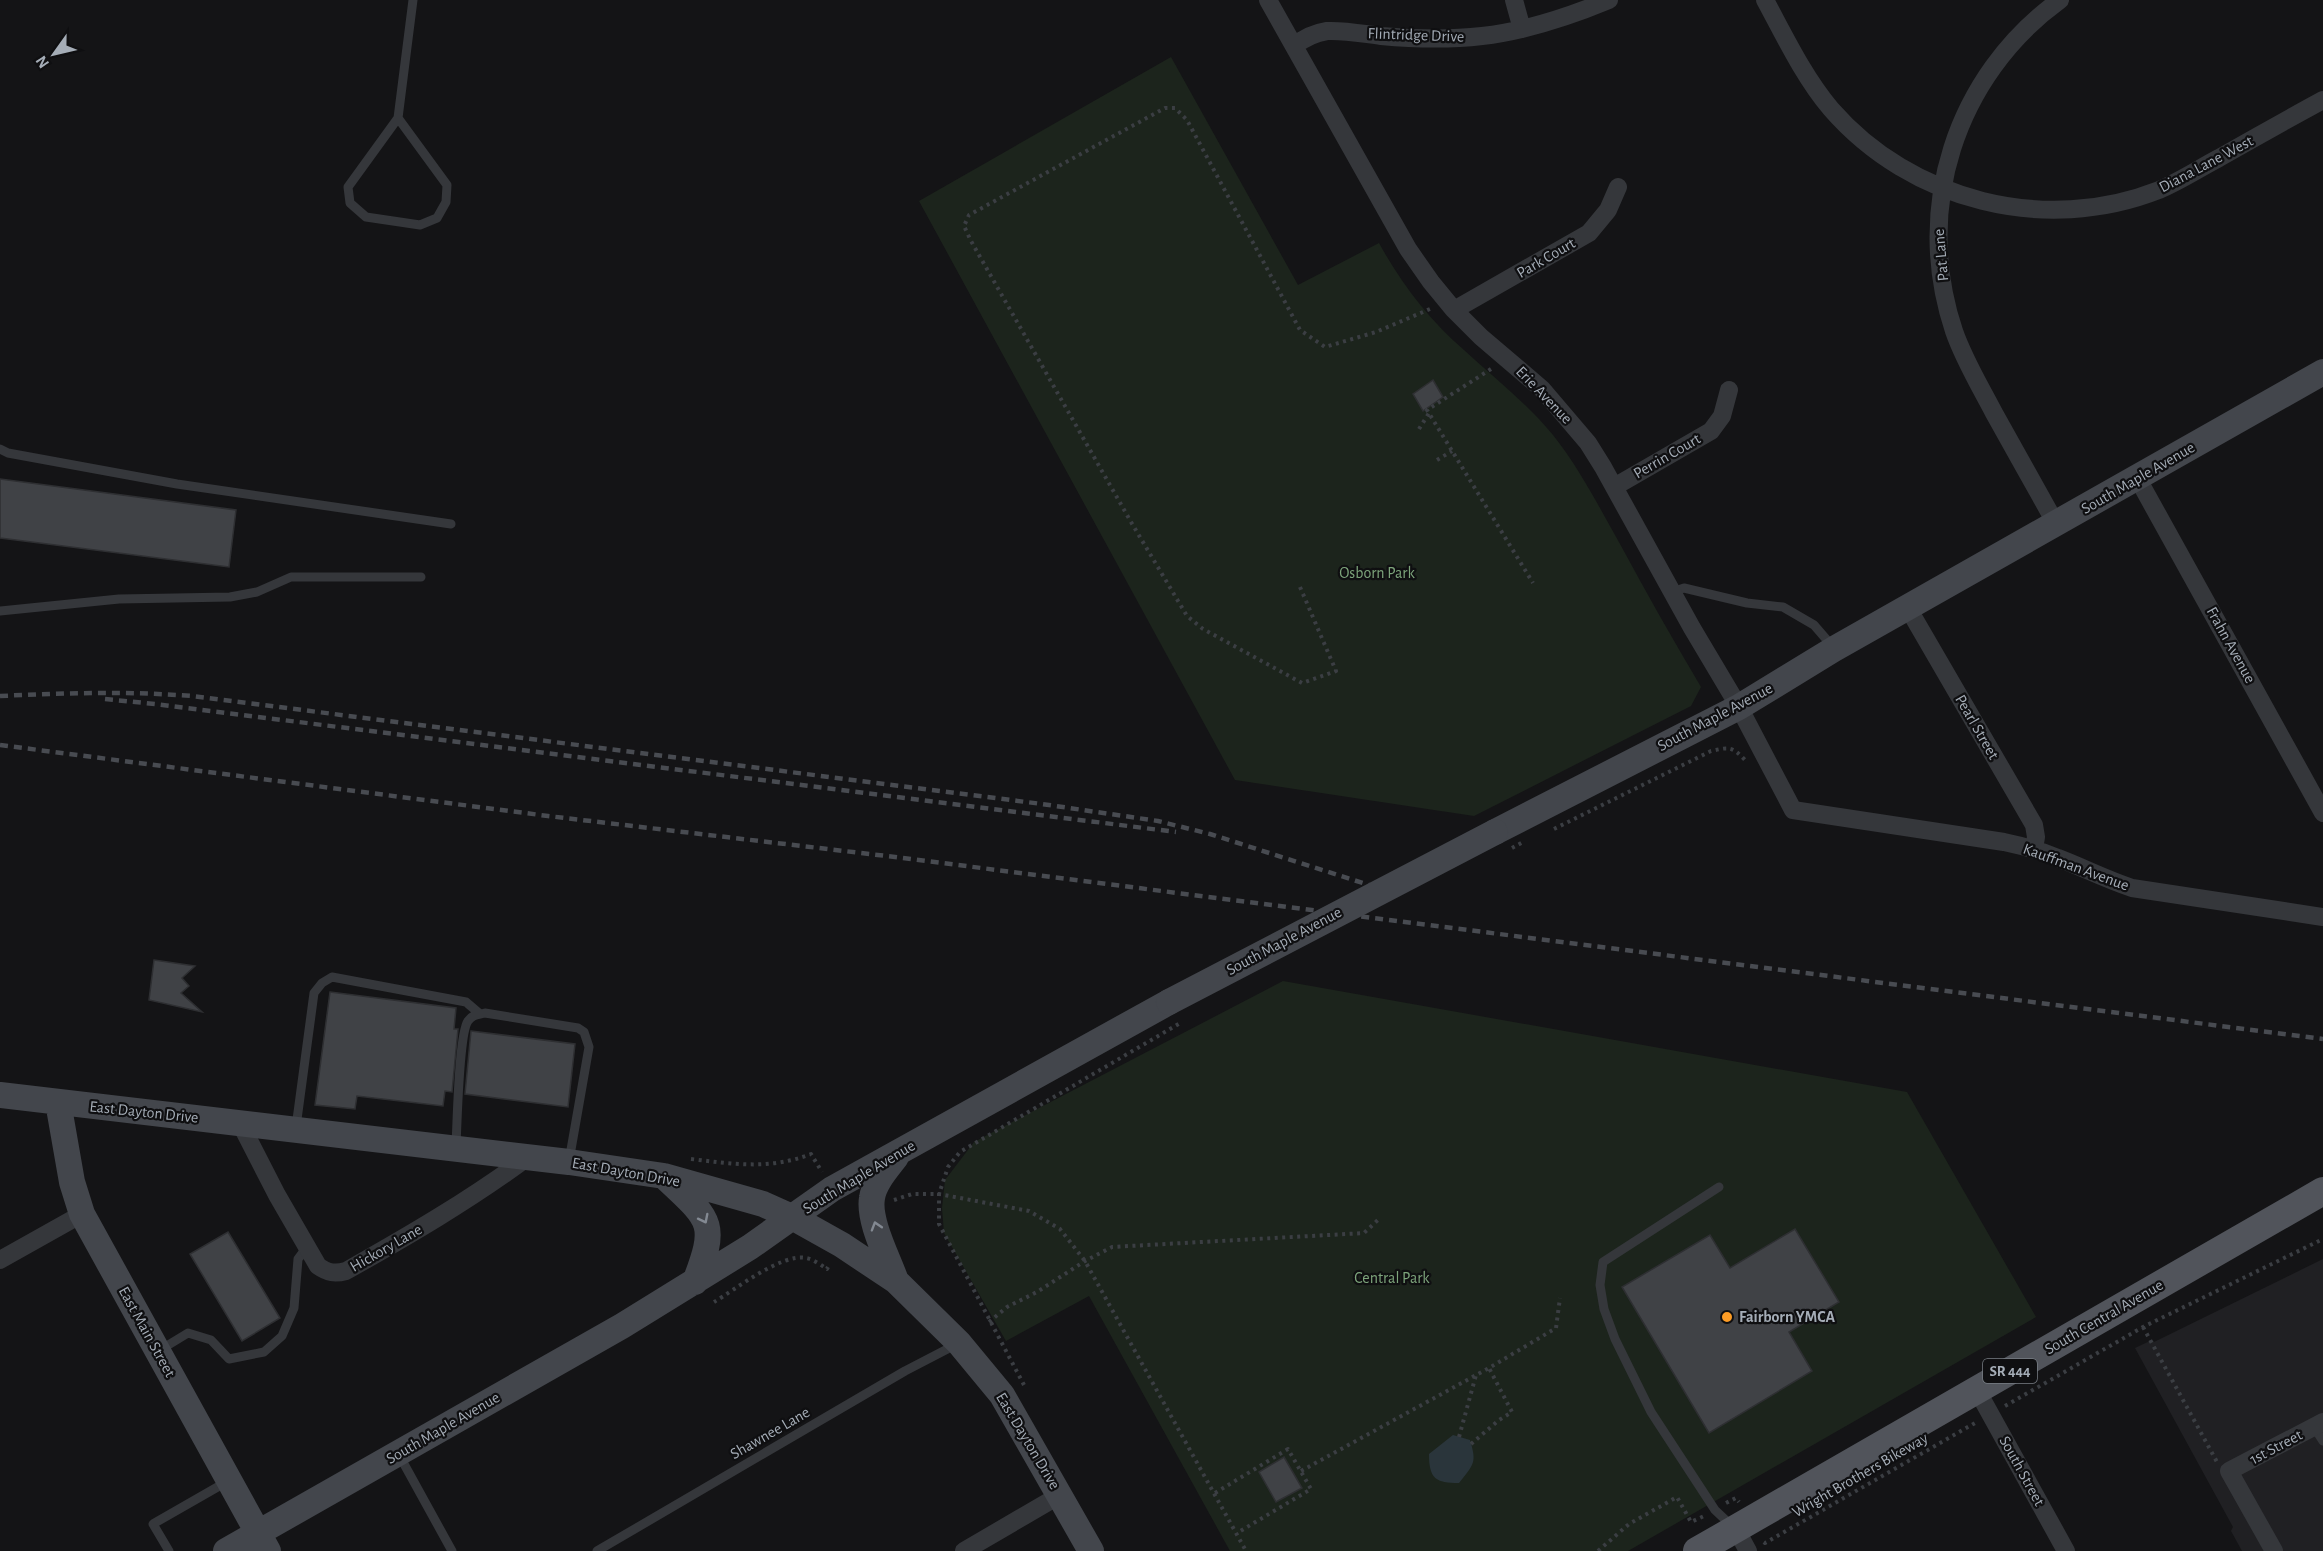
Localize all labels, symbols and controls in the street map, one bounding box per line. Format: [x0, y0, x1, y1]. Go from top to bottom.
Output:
north arrow [24, 24, 84, 84]
street label: Flintridge Drive [1367, 25, 1465, 45]
text: N [33, 53, 52, 71]
street label: Diana Lane West [2156, 133, 2256, 195]
street label: Pat Lane [1931, 228, 1951, 282]
street label: Park Court [1514, 235, 1578, 281]
street label: Erie Avenue [1513, 363, 1575, 427]
street label: Perrin Court [1631, 431, 1703, 481]
street label: South Maple Avenue [2079, 439, 2197, 517]
park label: Osborn Park [1339, 565, 1416, 581]
street label: Frahn Avenue [2204, 604, 2258, 686]
street label: South Maple Avenue [1655, 680, 1775, 754]
street label: Pearl Street [1952, 692, 2002, 762]
street label: Kauffman Avenue [2021, 840, 2131, 894]
street label: South Maple Avenue [1224, 904, 1344, 978]
street label: East Dayton Drive [89, 1098, 199, 1127]
street label: South Maple Avenue [800, 1137, 918, 1217]
street label: East Dayton Drive [570, 1155, 681, 1190]
one-way arrow [696, 1213, 708, 1224]
street label: Hickory Lane [347, 1221, 425, 1276]
one-way arrow [871, 1221, 883, 1232]
park label: Central Park [1354, 1270, 1430, 1286]
street label: South Central Avenue [2042, 1277, 2166, 1357]
street label: East Main Street [116, 1284, 178, 1380]
place label: Fairborn YMCA [1739, 1309, 1836, 1325]
marker: Fairborn YMCA [1720, 1310, 1734, 1324]
road number: SR 444 [1983, 1359, 2037, 1383]
street label: South Maple Avenue [384, 1389, 502, 1467]
street label: East Dayton Drive [992, 1390, 1063, 1493]
street label: Shawnee Lane [728, 1404, 812, 1462]
street label: 1st Street [2247, 1427, 2305, 1467]
street label: Wright Brothers Bikeway [1789, 1430, 1931, 1521]
street label: South Street [1996, 1433, 2048, 1509]

